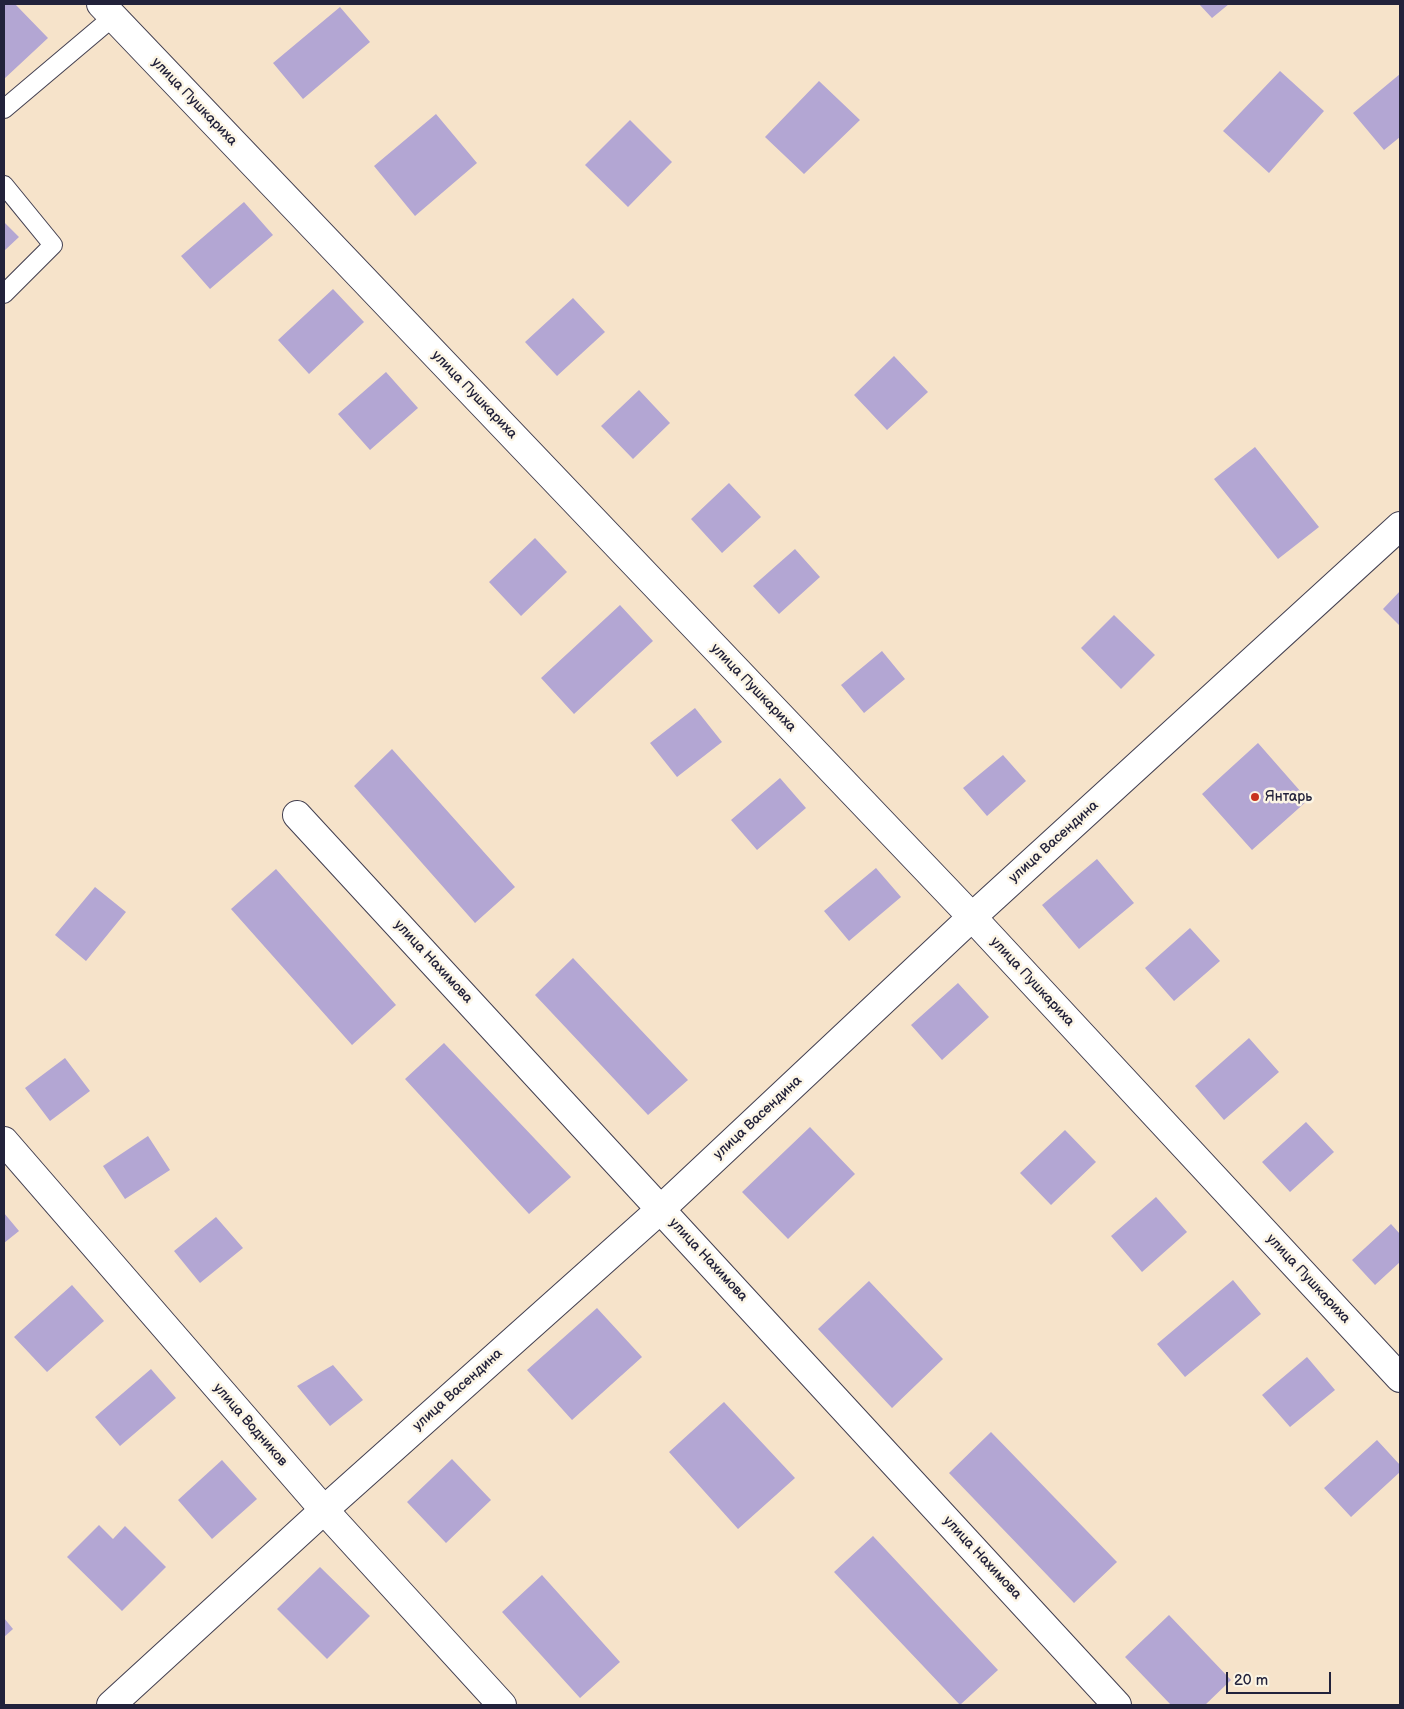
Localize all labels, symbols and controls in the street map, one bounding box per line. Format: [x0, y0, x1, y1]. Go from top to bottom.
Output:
street label: улица Пушкариха [148, 54, 240, 150]
street label: улица Пушкариха [428, 347, 520, 443]
street label: улица Пушкариха [707, 640, 799, 736]
place label: Янтарь [1265, 789, 1312, 805]
marker: Янтарь [1249, 791, 1261, 803]
street label: улица Васендина [1006, 797, 1102, 887]
street label: улица Нахимова [390, 917, 476, 1007]
street label: улица Пушкариха [986, 934, 1078, 1030]
street label: улица Васендина [710, 1073, 806, 1163]
street label: улица Нахимова [665, 1215, 751, 1305]
street label: улица Пушкариха [1262, 1231, 1354, 1327]
street label: улица Васендина [410, 1345, 506, 1435]
street label: улица Водников [209, 1380, 291, 1470]
street label: улица Нахимова [939, 1513, 1025, 1603]
scale bar [1229, 1662, 1334, 1694]
text: 20 m [1234, 1671, 1268, 1690]

